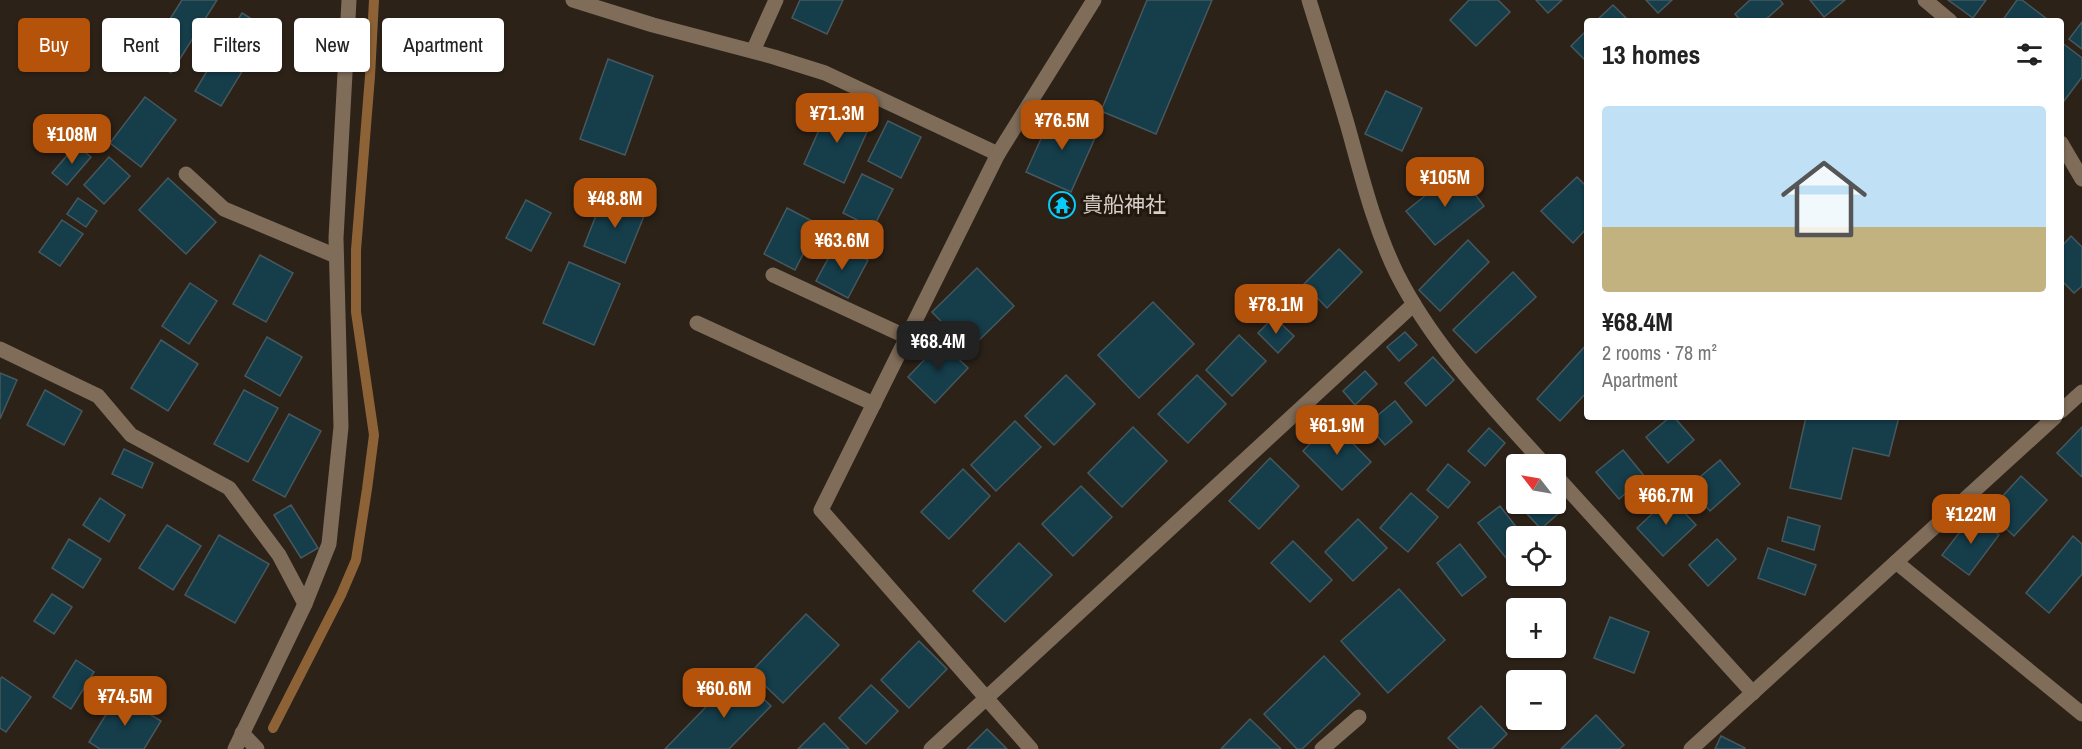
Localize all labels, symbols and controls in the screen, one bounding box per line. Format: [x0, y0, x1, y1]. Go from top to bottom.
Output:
chip: Buy [18, 18, 90, 72]
chip: Rent [102, 18, 180, 72]
chip: Filters [192, 18, 282, 72]
chip: New [294, 18, 370, 72]
chip: Apartment [382, 18, 504, 72]
text: 13 homes [1602, 37, 1700, 72]
icon: filters [2013, 38, 2046, 71]
pin: ¥71.3M [788, 93, 886, 144]
text: ¥71.3M [810, 99, 864, 126]
pin: ¥76.5M [1013, 100, 1111, 151]
text: ¥76.5M [1035, 106, 1089, 133]
pin: ¥108M [30, 114, 114, 165]
text: ¥108M [47, 120, 97, 147]
icon: home [1770, 145, 1878, 253]
pin: ¥105M [1403, 157, 1487, 208]
text: ¥105M [1420, 163, 1470, 190]
pin: ¥48.8M [566, 178, 664, 229]
text: ¥48.8M [588, 184, 642, 211]
temple icon: 貴船神社 [1047, 190, 1077, 220]
place label: 貴船神社 [1082, 190, 1166, 219]
pin: ¥63.6M [793, 220, 891, 271]
text: ¥63.6M [815, 226, 869, 253]
pin: ¥78.1M [1227, 284, 1325, 335]
text: ¥78.1M [1249, 290, 1303, 317]
text: ¥68.4M [1602, 304, 1673, 339]
pin: ¥68.4M [889, 321, 987, 372]
text: ¥68.4M [911, 327, 965, 354]
text: 2 rooms · 78 m² [1602, 339, 1717, 366]
text: Apartment [1602, 366, 1678, 393]
pin: ¥61.9M [1288, 405, 1386, 456]
text: ¥61.9M [1310, 411, 1364, 438]
north arrow [1506, 454, 1566, 514]
map controls [1506, 454, 1566, 730]
pin: ¥66.7M [1617, 475, 1715, 526]
text: ¥66.7M [1639, 481, 1693, 508]
pin: ¥122M [1929, 494, 2013, 545]
text: ¥122M [1946, 500, 1996, 527]
button: locate [1506, 526, 1566, 586]
button: + [1506, 598, 1566, 658]
pin: ¥60.6M [675, 668, 773, 719]
button: − [1506, 670, 1566, 730]
text: ¥60.6M [697, 674, 751, 701]
pin: ¥74.5M [76, 676, 174, 727]
text: ¥74.5M [98, 682, 152, 709]

